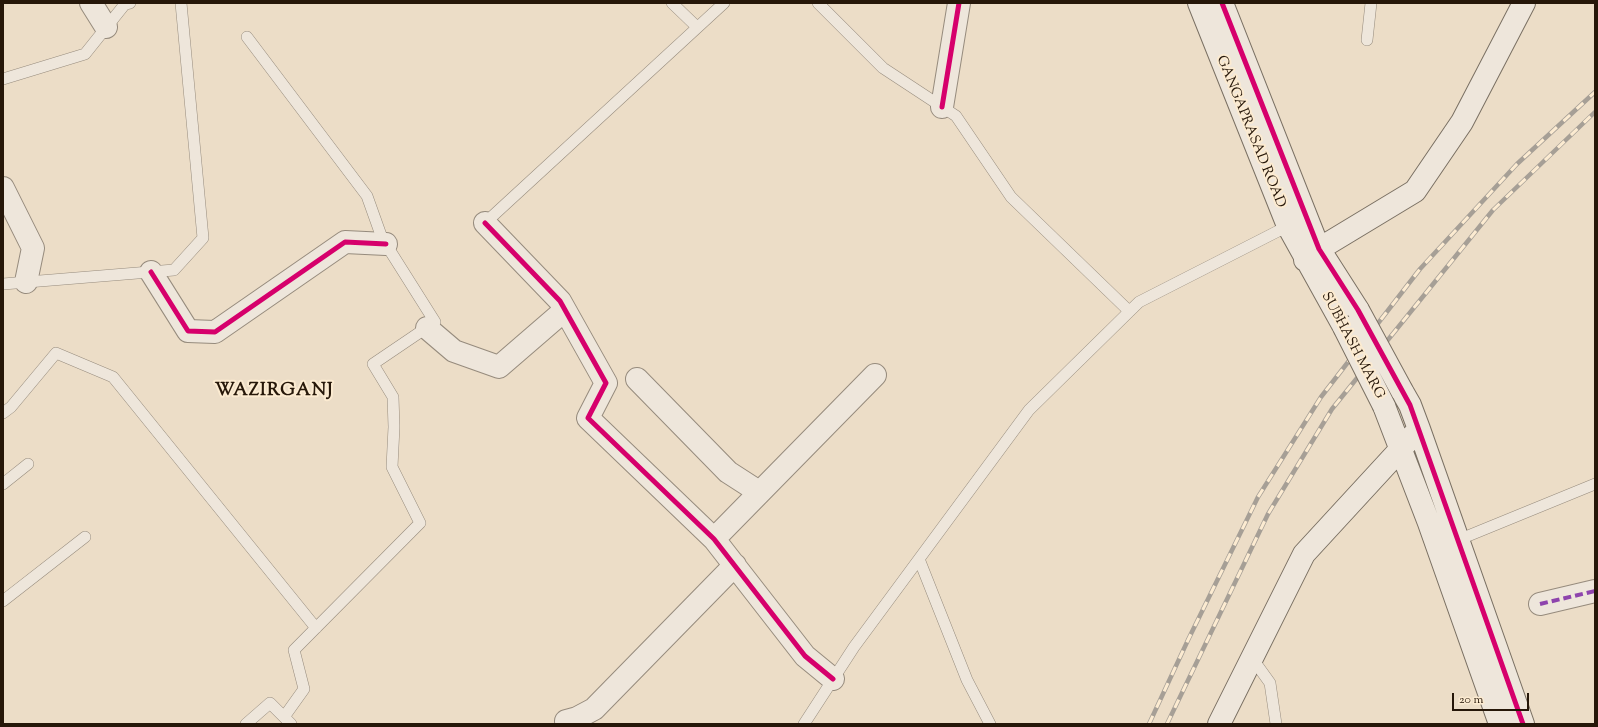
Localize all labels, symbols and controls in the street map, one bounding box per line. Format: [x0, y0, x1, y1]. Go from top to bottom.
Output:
street label: GANGAPRASAD ROAD [1212, 53, 1288, 211]
street label: SUBHASH MARG [1317, 290, 1387, 402]
district label: WAZIRGANJ [215, 381, 333, 403]
scale bar [1454, 685, 1531, 711]
text: 20 m [1459, 691, 1483, 709]

